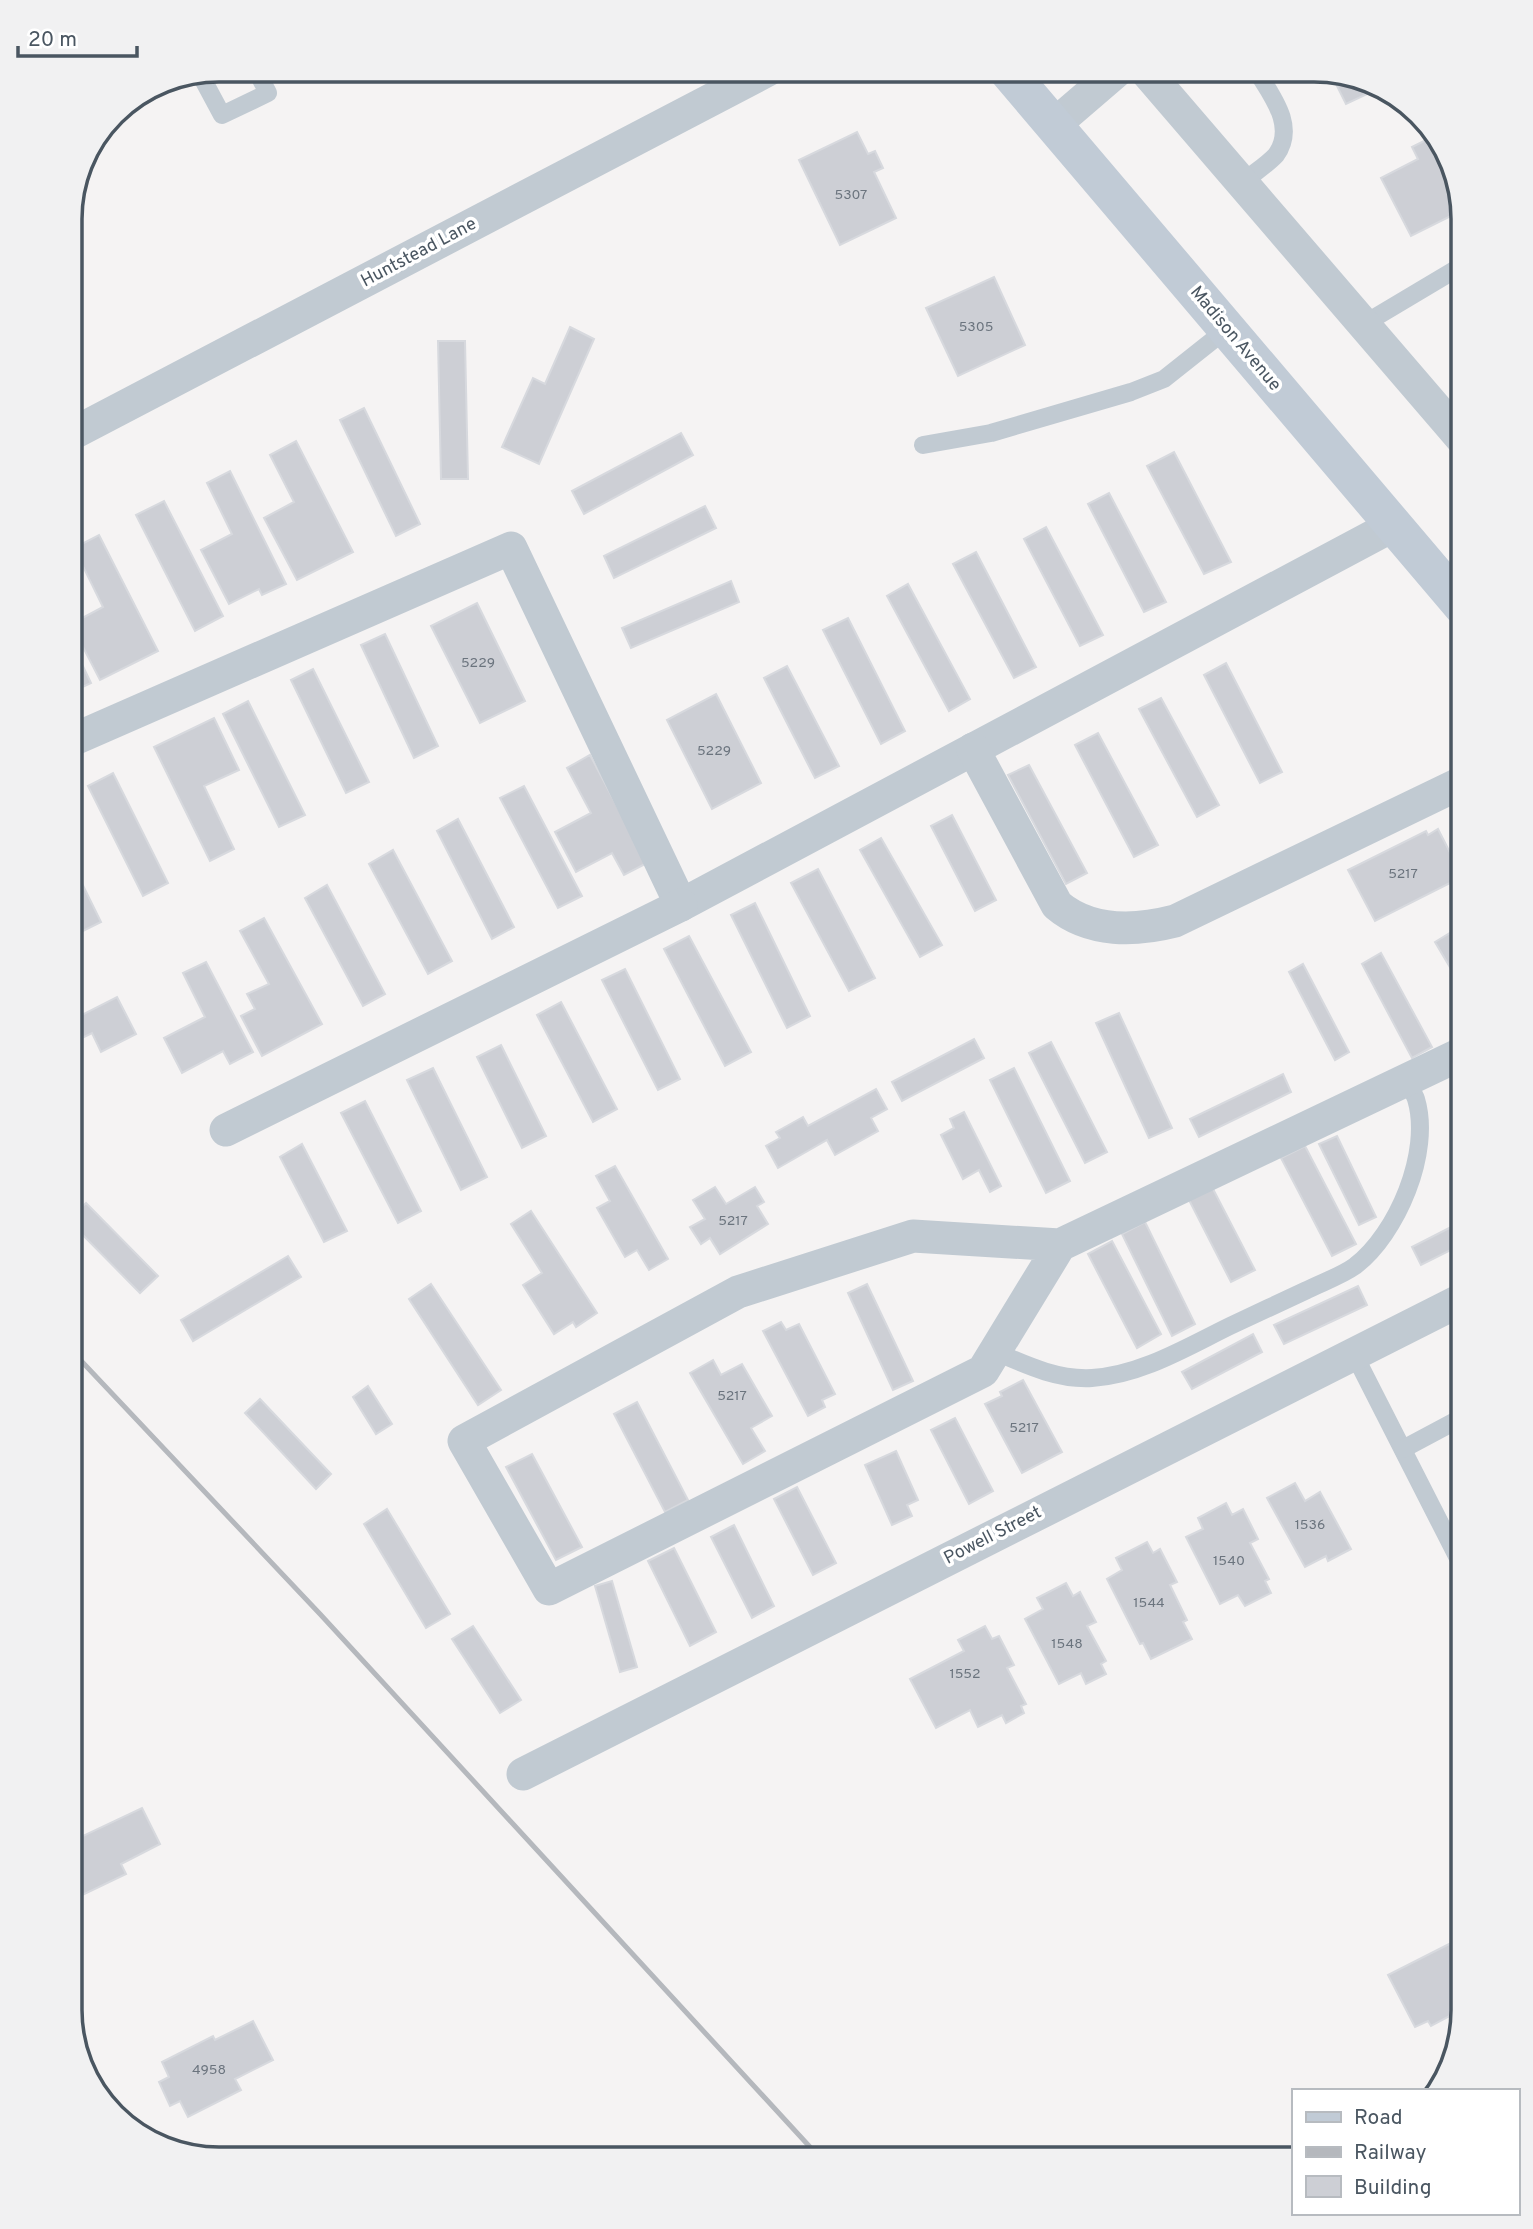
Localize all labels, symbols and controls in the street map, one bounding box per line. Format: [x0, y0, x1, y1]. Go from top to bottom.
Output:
scale bar [18, 14, 136, 58]
text: 20 m [28, 27, 77, 54]
house number: 5307 [835, 187, 867, 204]
street label: Huntstead Lane [357, 213, 481, 293]
street label: Madison Avenue [1184, 282, 1286, 396]
house number: 5305 [959, 319, 993, 336]
house number: 5229 [461, 655, 495, 672]
house number: 5229 [697, 743, 731, 760]
house number: 5217 [1388, 866, 1418, 883]
house number: 5217 [718, 1213, 748, 1230]
house number: 5217 [717, 1388, 747, 1405]
house number: 5217 [1009, 1420, 1039, 1437]
street label: Powell Street [940, 1501, 1046, 1571]
house number: 1536 [1295, 1517, 1325, 1534]
house number: 1540 [1213, 1553, 1245, 1570]
house number: 1544 [1133, 1595, 1165, 1612]
house number: 1548 [1051, 1636, 1083, 1653]
house number: 1552 [949, 1666, 981, 1683]
house number: 4958 [192, 2062, 226, 2079]
legend [1292, 2089, 1519, 2215]
text: Road [1354, 2105, 1403, 2132]
text: Railway [1354, 2140, 1427, 2167]
text: Building [1354, 2175, 1432, 2202]

